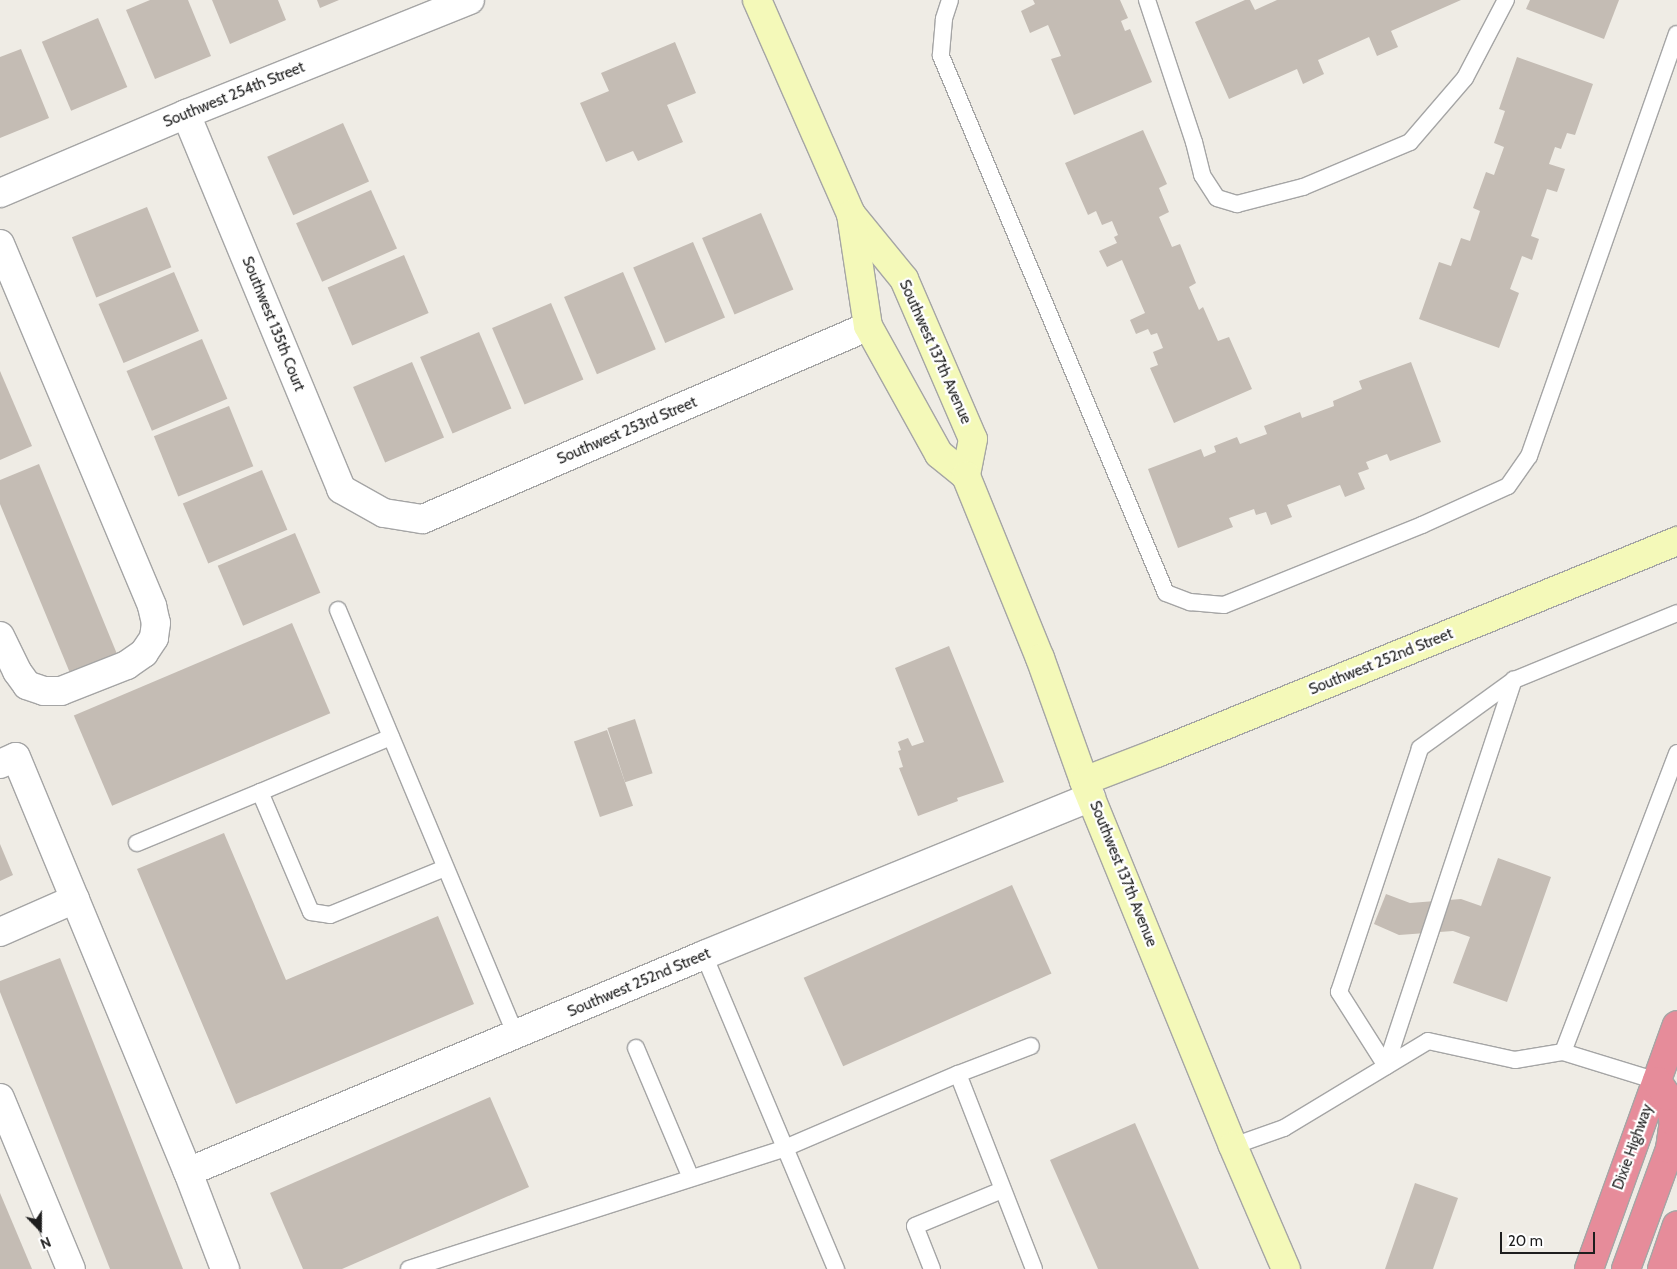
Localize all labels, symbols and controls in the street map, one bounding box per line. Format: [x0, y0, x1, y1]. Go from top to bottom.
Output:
street label: Southwest 254th Street [161, 58, 307, 132]
street label: Southwest 135th Court [238, 254, 308, 394]
street label: Southwest 137th Avenue [895, 277, 975, 427]
street label: Southwest 253rd Street [554, 393, 700, 469]
street label: Southwest 252nd Street [1306, 625, 1456, 699]
street label: Southwest 137th Avenue [1085, 798, 1161, 950]
street label: Southwest 252nd Street [565, 945, 713, 1021]
street label: Dixie Highway [1609, 1102, 1657, 1192]
north arrow [15, 1204, 65, 1254]
scale bar [1502, 1222, 1597, 1254]
text: 20 m [1508, 1232, 1543, 1250]
text: N [38, 1233, 54, 1253]

